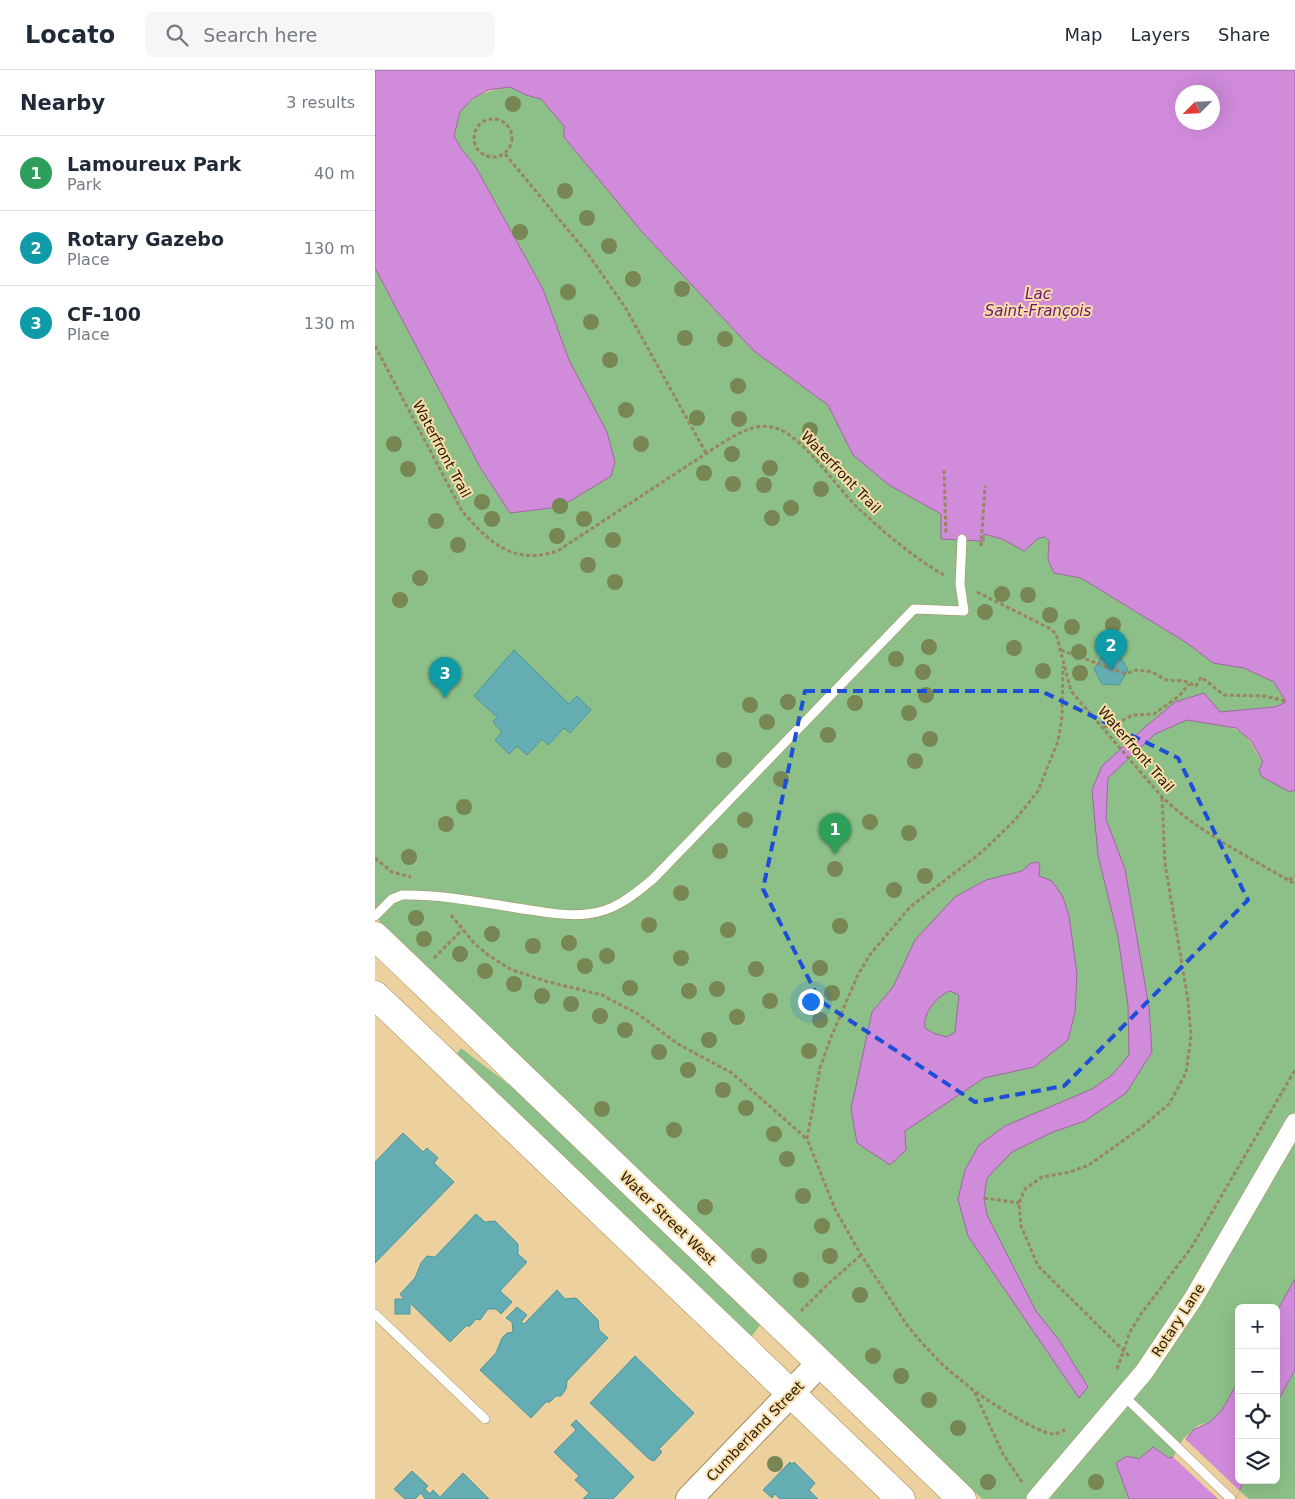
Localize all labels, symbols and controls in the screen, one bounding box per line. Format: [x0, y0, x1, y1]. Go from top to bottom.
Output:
search box [145, 12, 495, 57]
text: Locato [25, 21, 115, 49]
icon: search [163, 21, 191, 49]
text: Search here [203, 24, 317, 46]
text: Map [1064, 24, 1102, 45]
text: Layers [1130, 24, 1190, 45]
text: Share [1218, 24, 1270, 45]
north arrow [1175, 85, 1220, 130]
text: Nearby [20, 91, 105, 115]
text: 3 results [286, 93, 355, 112]
text: Lamoureux Park [67, 153, 241, 175]
text: 1 [30, 164, 42, 183]
text: 40 m [314, 164, 355, 183]
text: Park [67, 175, 102, 194]
text: Rotary Gazebo [67, 228, 224, 250]
text: 2 [30, 239, 42, 258]
text: 130 m [304, 239, 355, 258]
text: Place [67, 250, 110, 269]
water label: Lac Saint-François [985, 285, 1091, 320]
text: CF-100 [67, 303, 141, 325]
text: 3 [30, 314, 42, 333]
text: 130 m [304, 314, 355, 333]
text: Place [67, 325, 110, 344]
street label: Waterfront Trail [410, 398, 474, 500]
street label: Waterfront Trail [798, 428, 884, 516]
pin: 2 [1095, 629, 1127, 670]
pin: 3 [429, 657, 461, 698]
street label: Waterfront Trail [1095, 703, 1177, 795]
pin: 1 [819, 813, 851, 854]
your location [798, 989, 824, 1015]
street label: Water Street West [617, 1168, 720, 1268]
street label: Rotary Lane [1148, 1280, 1208, 1360]
map controls [1235, 1304, 1280, 1484]
button: + [1235, 1304, 1280, 1349]
button: − [1235, 1349, 1280, 1394]
street label: Cumberland Street [703, 1377, 807, 1484]
button: locate [1235, 1394, 1280, 1439]
button: layers [1235, 1439, 1280, 1484]

